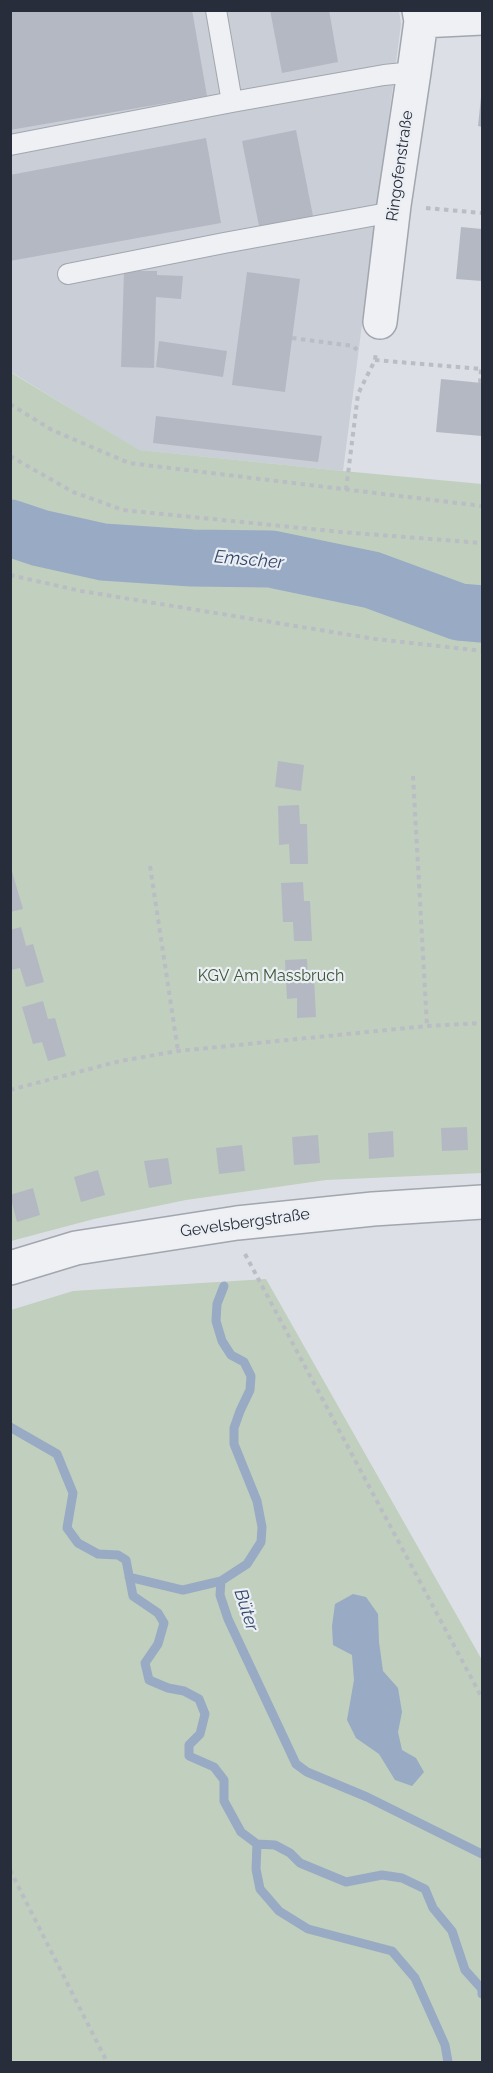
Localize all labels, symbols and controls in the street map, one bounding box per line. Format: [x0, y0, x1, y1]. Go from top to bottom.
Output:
street label: Ringofenstraße [383, 109, 417, 223]
water label: Emscher [213, 546, 285, 574]
park label: KGV Am Massbruch [198, 966, 344, 986]
street label: Gevelsbergstraße [179, 1204, 311, 1242]
water label: Büter [229, 1586, 263, 1634]

